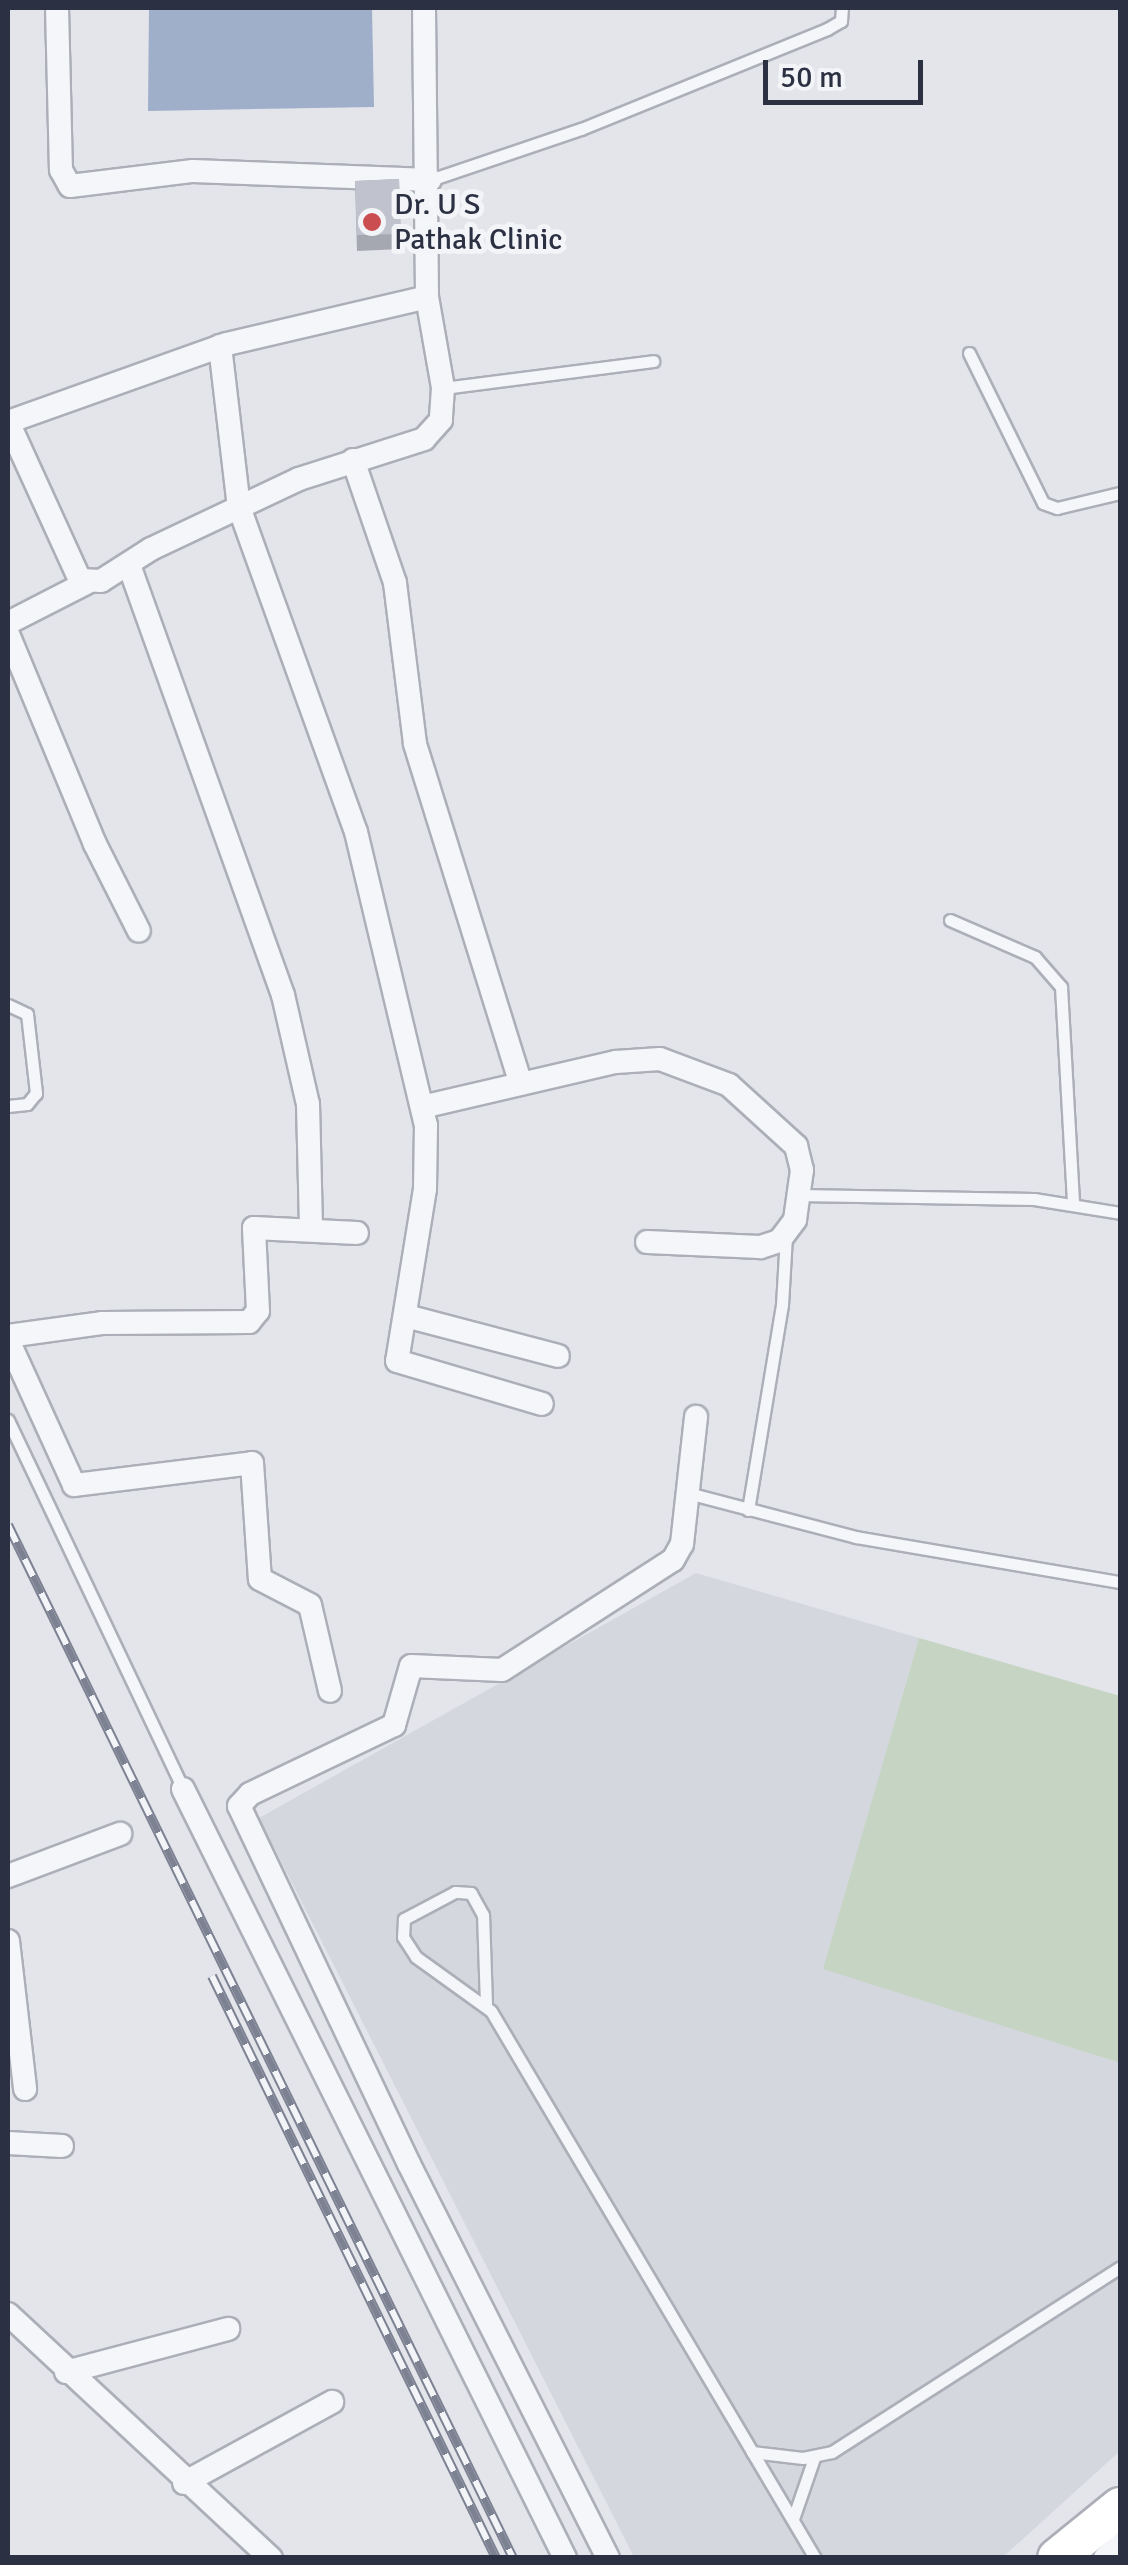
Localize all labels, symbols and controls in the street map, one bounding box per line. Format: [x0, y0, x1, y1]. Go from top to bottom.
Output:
scale bar [768, 40, 928, 102]
text: 50 m [780, 59, 843, 96]
place label: Dr. U S Pathak Clinic [394, 187, 562, 258]
marker: Dr. U S Pathak Clinic [359, 209, 385, 235]

